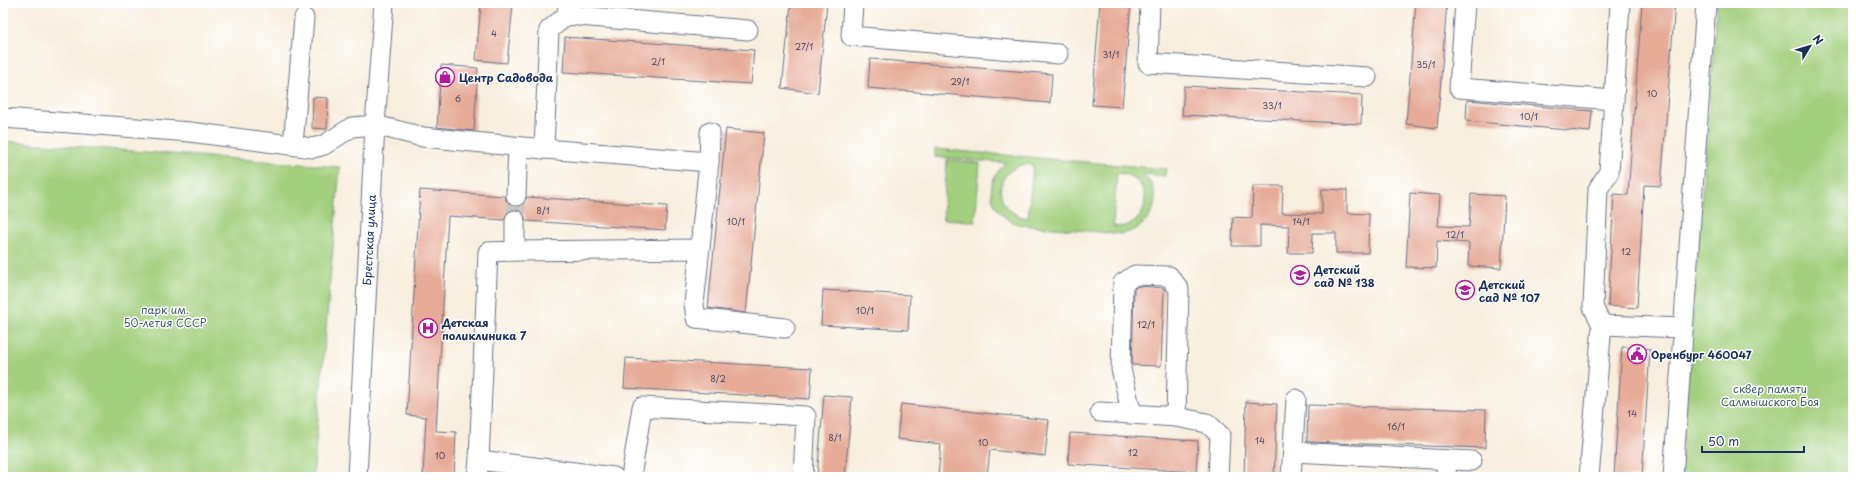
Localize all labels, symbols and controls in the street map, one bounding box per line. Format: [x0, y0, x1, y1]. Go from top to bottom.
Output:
house number: 4 [491, 26, 497, 40]
north arrow [1790, 26, 1830, 66]
text: N [1809, 31, 1828, 48]
house number: 27/1 [795, 39, 813, 53]
house number: 31/1 [1102, 47, 1120, 61]
house number: 2/1 [651, 54, 665, 68]
house number: 35/1 [1416, 57, 1436, 71]
shop icon: Центр Садовода [434, 66, 456, 88]
place label: Центр Садовода [459, 69, 554, 86]
house number: 29/1 [950, 74, 970, 88]
house number: 10 [1647, 86, 1658, 100]
house number: 6 [455, 91, 461, 105]
house number: 33/1 [1262, 98, 1282, 112]
house number: 10/1 [1520, 109, 1538, 123]
street label: Брестская улица [358, 194, 380, 286]
house number: 8/1 [536, 203, 550, 217]
house number: 10/1 [727, 214, 745, 228]
house number: 14/1 [1292, 214, 1310, 228]
house number: 12/1 [1446, 227, 1464, 241]
house number: 12 [1621, 244, 1631, 258]
place label: Детский сад № 138 [1313, 261, 1375, 291]
school or university icon: Детский сад № 138 [1289, 264, 1311, 286]
place label: Детский сад № 107 [1478, 276, 1541, 306]
school or university icon: Детский сад № 107 [1454, 279, 1476, 301]
park label: парк им. 50-летия СССР [123, 301, 207, 331]
house number: 10/1 [856, 303, 874, 317]
place label: Детская поликлиника 7 [441, 314, 527, 344]
hospital icon: Детская поликлиника 7 [417, 317, 439, 339]
house number: 12/1 [1137, 317, 1155, 331]
public building icon: Оренбург 460047 [1626, 343, 1648, 365]
place label: Оренбург 460047 [1651, 346, 1752, 363]
house number: 8/2 [710, 371, 726, 385]
park label: сквер памяти Салмышского Боя [1721, 380, 1819, 410]
house number: 14 [1627, 406, 1637, 420]
house number: 16/1 [1387, 419, 1405, 433]
scale bar [1702, 428, 1804, 454]
house number: 8/1 [828, 430, 842, 444]
text: 50 m [1708, 432, 1739, 450]
house number: 14 [1255, 433, 1265, 447]
house number: 10 [978, 435, 989, 449]
house number: 12 [1128, 445, 1138, 459]
house number: 10 [435, 448, 446, 462]

